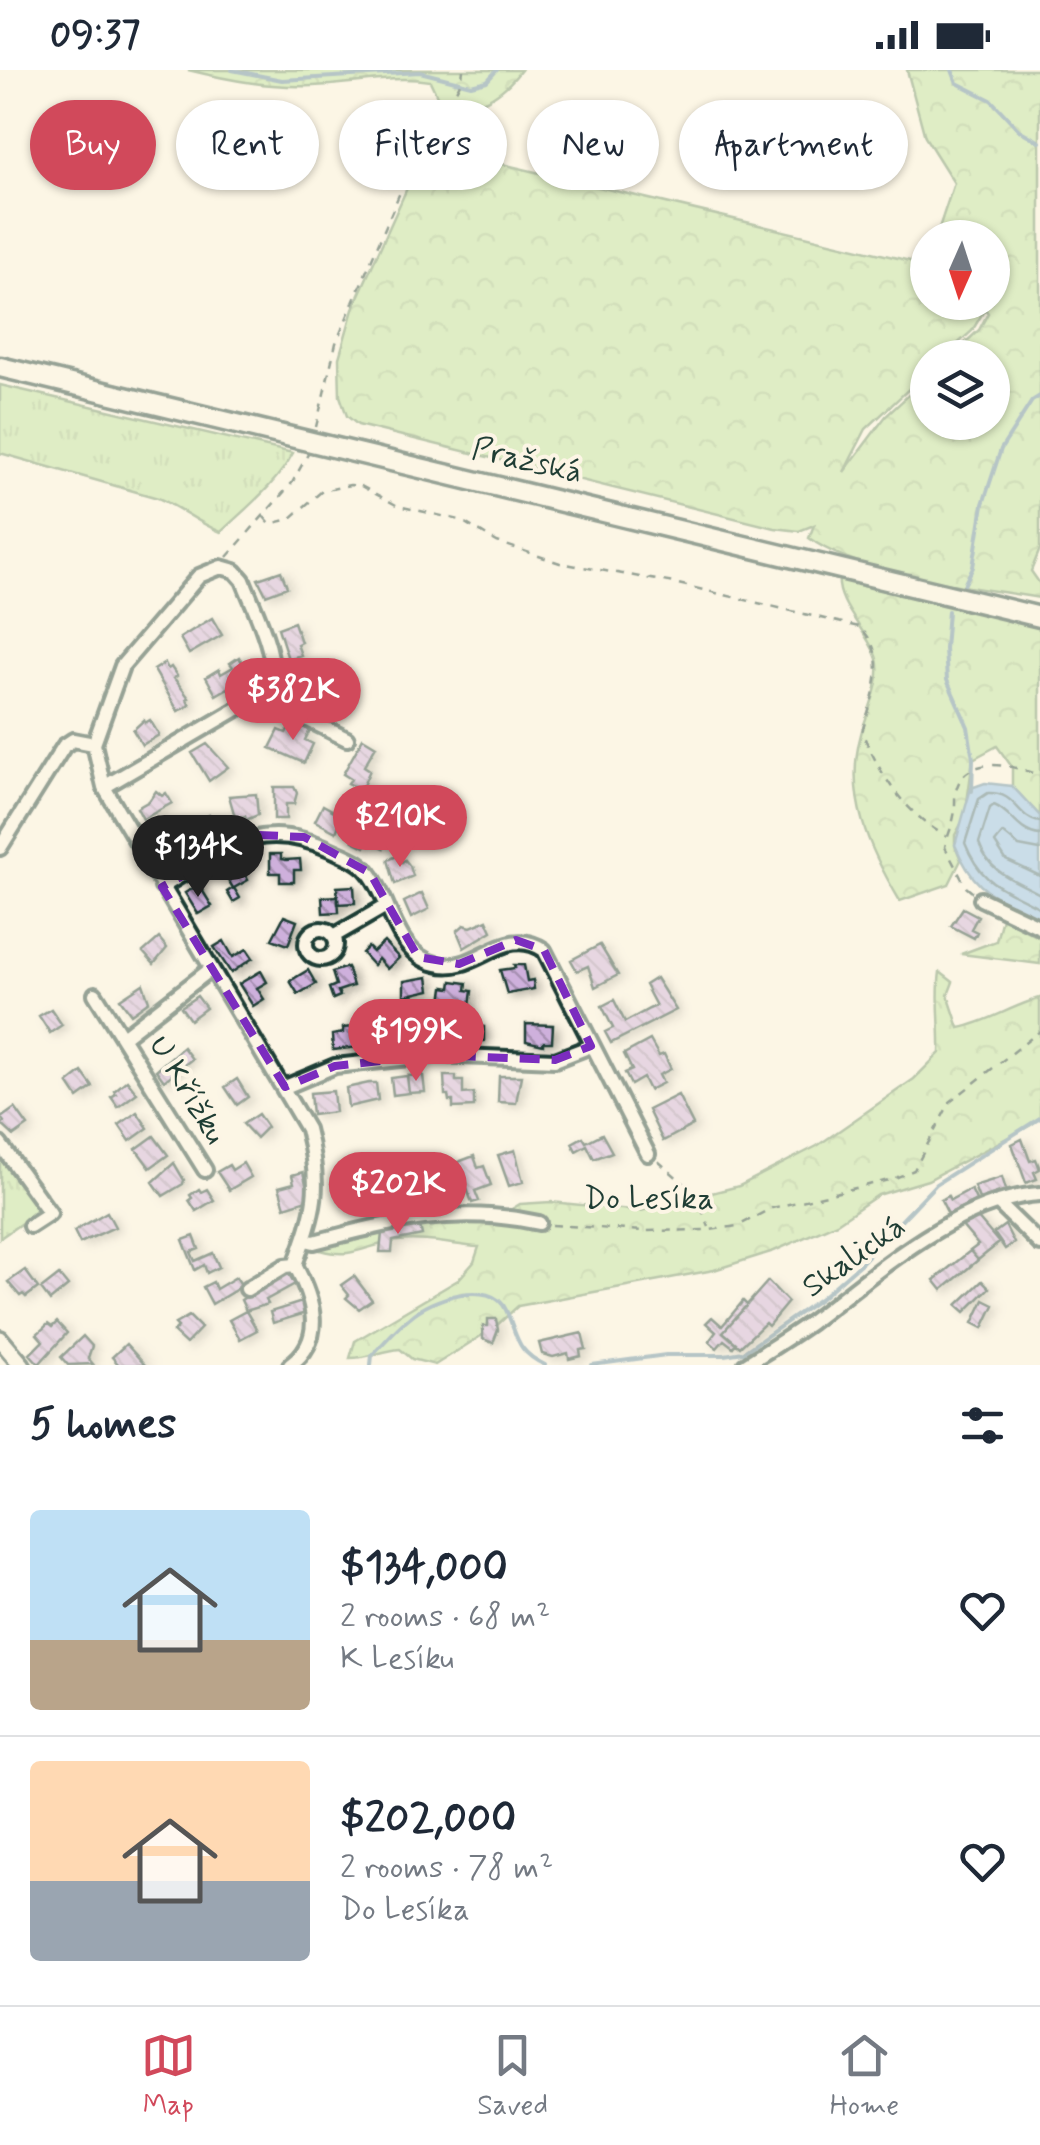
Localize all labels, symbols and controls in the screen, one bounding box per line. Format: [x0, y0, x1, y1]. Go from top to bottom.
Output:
text: 09:37 [50, 11, 140, 60]
chip: Buy [30, 100, 156, 190]
chip: Rent [176, 100, 319, 190]
chip: Filters [339, 100, 507, 190]
chip: New [527, 100, 659, 190]
chip: Apartment [679, 100, 908, 190]
north arrow [910, 220, 1010, 320]
map controls [910, 220, 1010, 440]
button: layers [910, 340, 1010, 440]
street label: Pražská [468, 428, 586, 494]
pin: $382K [223, 658, 363, 743]
text: $382K [247, 669, 339, 711]
pin: $210K [330, 785, 470, 870]
text: $210K [355, 796, 445, 838]
pin: $134K [128, 815, 268, 900]
text: $134K [154, 826, 242, 868]
pin: $199K [346, 999, 486, 1084]
text: $199K [370, 1010, 462, 1052]
street label: U Křížku [138, 1028, 236, 1152]
pin: $202K [328, 1152, 468, 1237]
text: $202K [351, 1163, 445, 1205]
street label: Do Lesíka [584, 1178, 714, 1220]
street label: Skalická [794, 1206, 914, 1308]
text: 5 homes [30, 1398, 176, 1453]
icon: filters [955, 1398, 1010, 1453]
text: $134,000 [340, 1541, 508, 1596]
icon: home [110, 1550, 230, 1670]
icon: heart [955, 1583, 1010, 1638]
text: 2 rooms · 68 m² [340, 1596, 550, 1638]
text: K Lesíku [340, 1638, 454, 1680]
text: $202,000 [340, 1792, 516, 1847]
icon: home [110, 1801, 230, 1921]
icon: heart [955, 1834, 1010, 1889]
text: 2 rooms · 78 m² [340, 1847, 553, 1889]
text: Do Lesíka [340, 1889, 470, 1931]
tab: Map [141, 2028, 196, 2125]
tab: Saved [477, 2028, 548, 2125]
tab: Home [830, 2028, 899, 2125]

